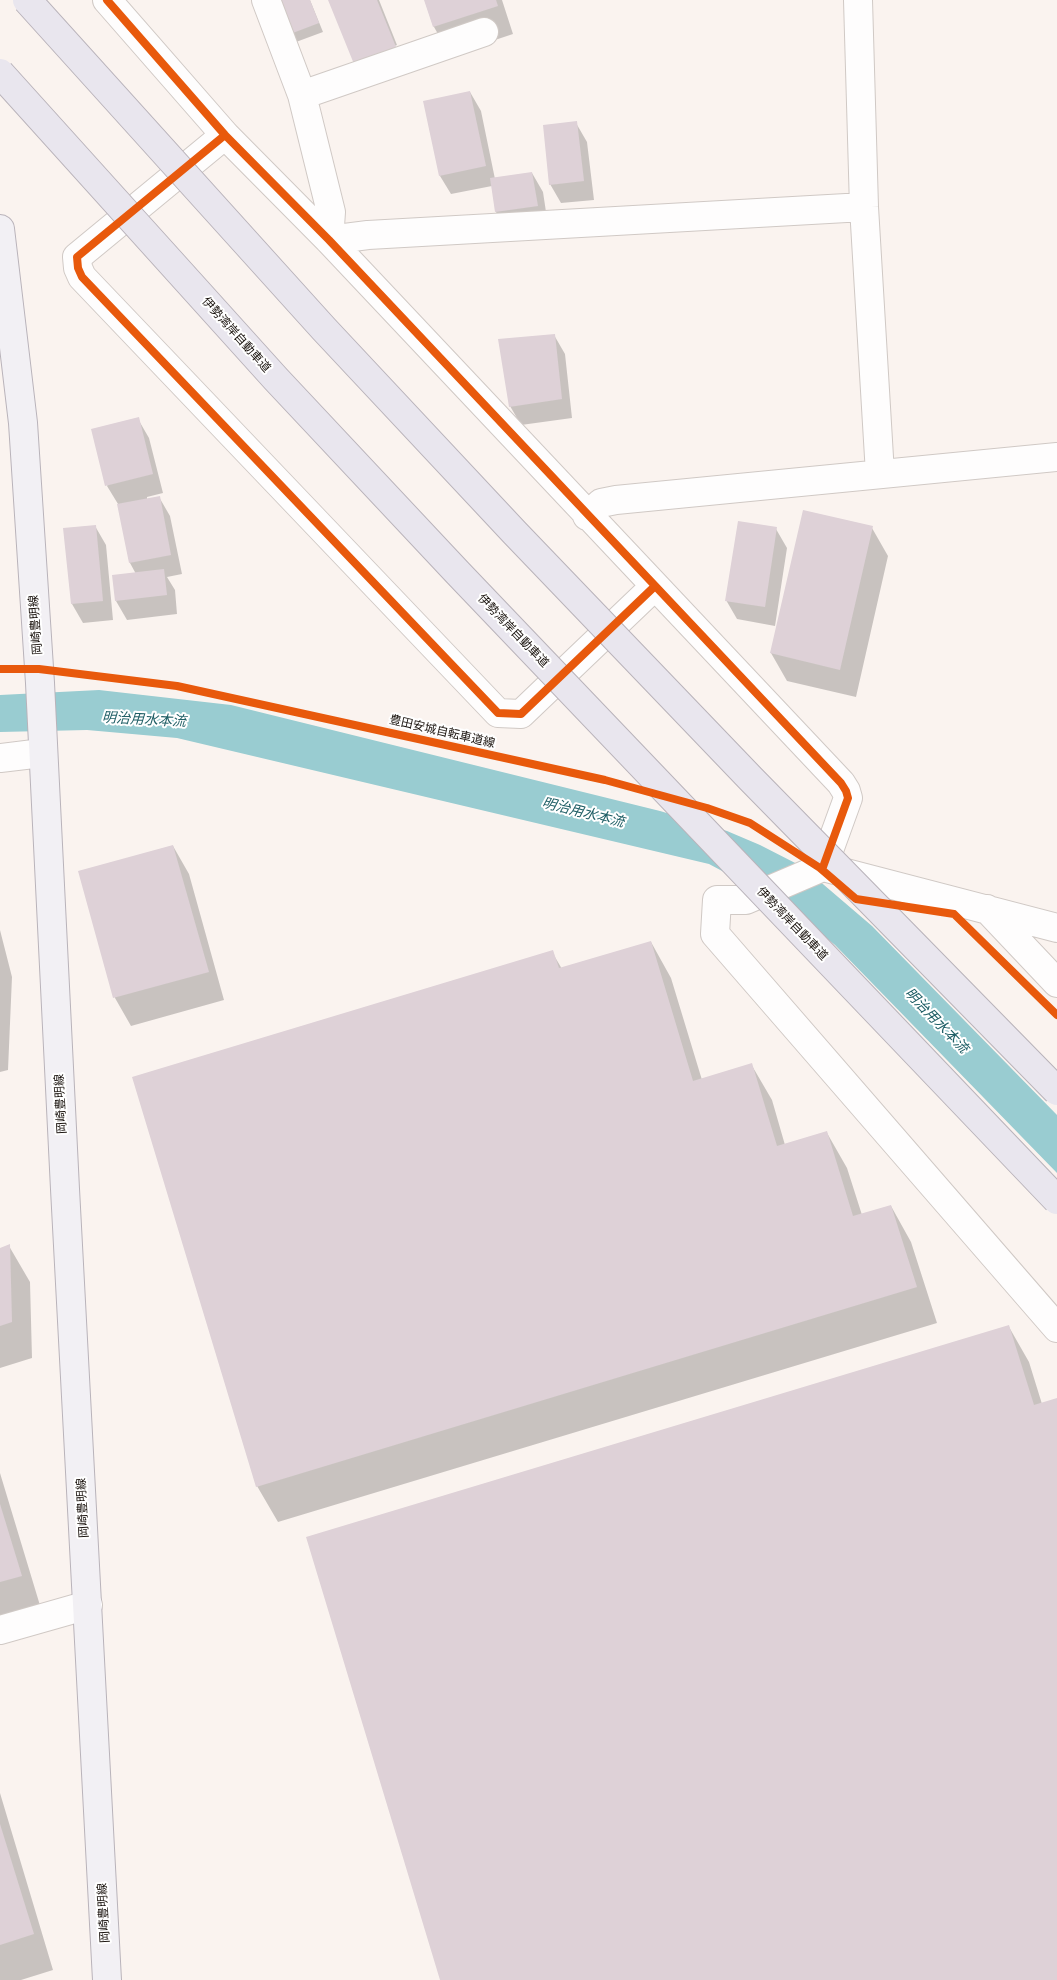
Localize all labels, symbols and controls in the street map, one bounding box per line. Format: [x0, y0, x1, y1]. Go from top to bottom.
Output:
street label: 伊勢湾岸自動車道 [199, 295, 273, 375]
street label: 伊勢湾岸自動車道 [474, 591, 552, 671]
street label: 岡崎豊明線 [27, 595, 45, 655]
water label: 明治用水本流 [102, 709, 186, 731]
street label: 豊田安城自転車道線 [388, 713, 496, 751]
water label: 明治用水本流 [540, 795, 626, 831]
street label: 伊勢湾岸自動車道 [753, 884, 831, 964]
water label: 明治用水本流 [901, 985, 971, 1057]
street label: 岡崎豊明線 [52, 1074, 70, 1134]
street label: 岡崎豊明線 [74, 1478, 92, 1538]
street label: 岡崎豊明線 [95, 1883, 113, 1943]

